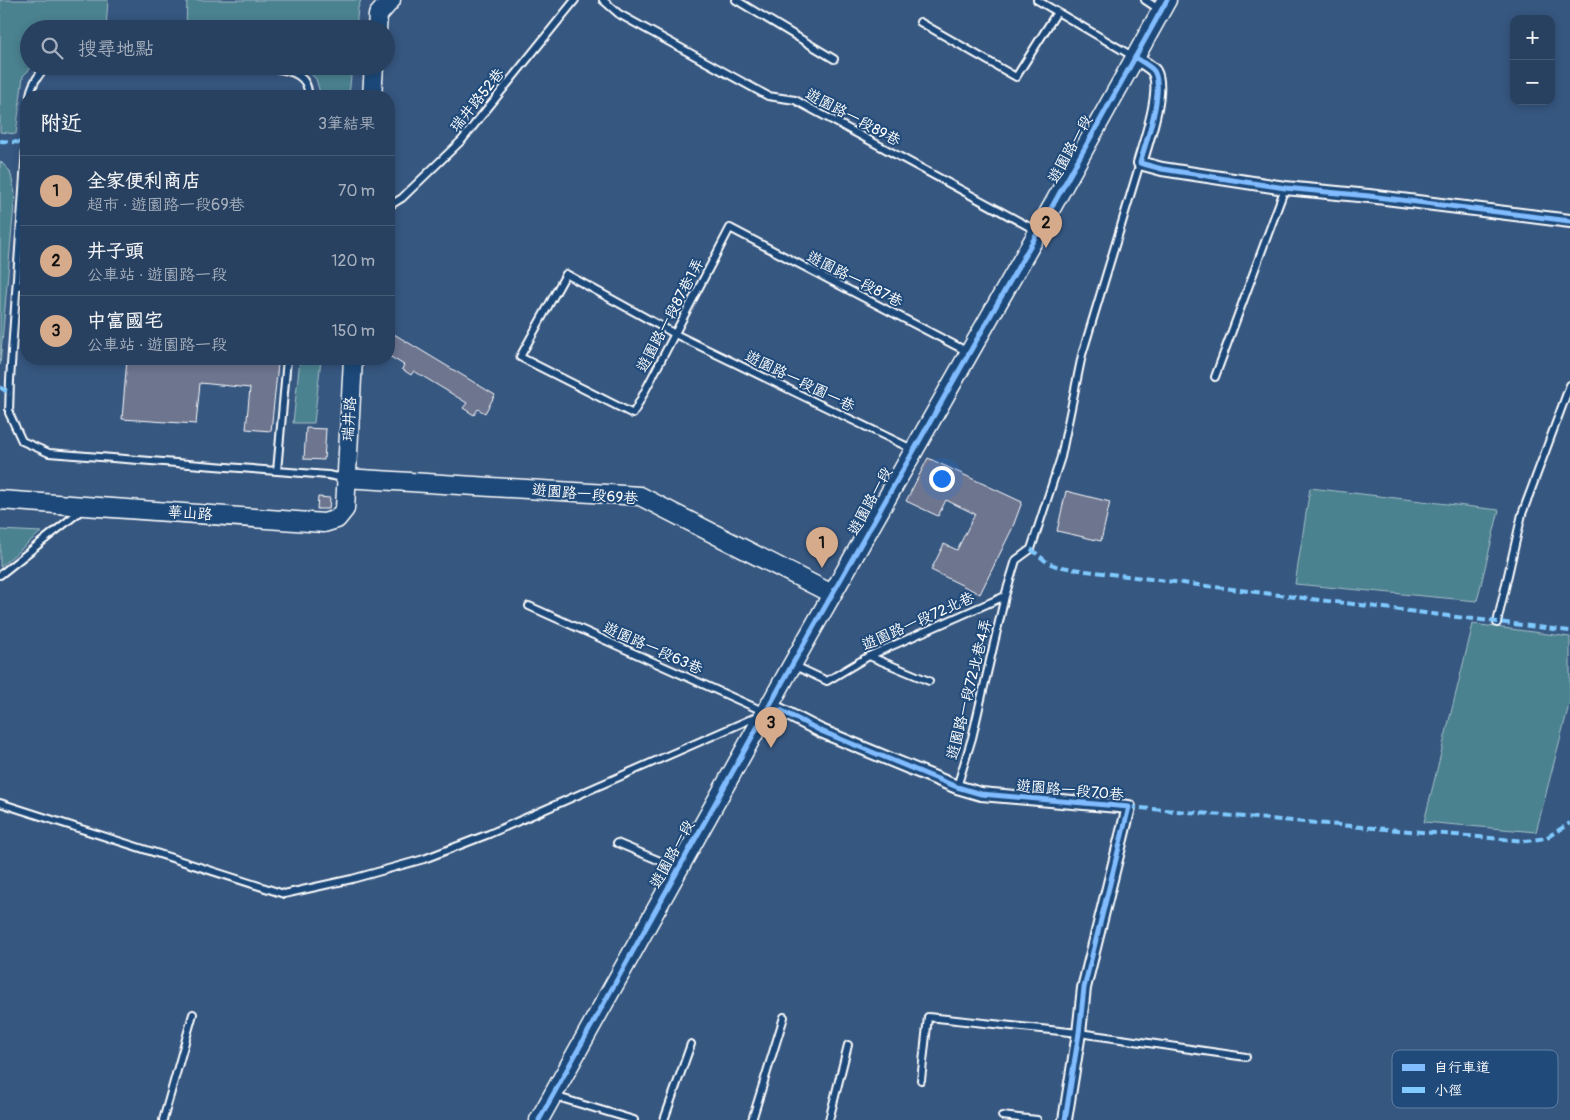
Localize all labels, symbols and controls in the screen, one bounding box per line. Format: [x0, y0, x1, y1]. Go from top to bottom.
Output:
map controls [1510, 15, 1555, 105]
button: + [1510, 15, 1555, 60]
search box [20, 20, 395, 75]
icon: search [38, 34, 66, 62]
text: 搜尋地點 [78, 37, 154, 61]
button: − [1510, 60, 1555, 105]
street label: 瑞井路52巷 [446, 65, 509, 136]
street label: 遊園路一段89巷 [802, 84, 904, 151]
text: 附近 [40, 110, 82, 137]
street label: 遊園路一段 [1044, 112, 1097, 187]
text: 3筆結果 [318, 114, 375, 134]
text: 全家便利商店 [87, 169, 201, 193]
text: 1 [53, 181, 59, 201]
text: 70 m [338, 181, 375, 201]
text: 超市 · 遊園路一段69巷 [87, 195, 245, 215]
pin: 2 [1030, 207, 1062, 248]
text: 井子頭 [87, 239, 144, 263]
street label: 遊園路一段87巷 [803, 247, 906, 312]
text: 2 [52, 251, 60, 271]
text: 120 m [331, 251, 375, 271]
street label: 遊園路一段87巷1弄 [632, 255, 708, 375]
text: 公車站 · 遊園路一段 [87, 265, 227, 285]
text: 中富國宅 [87, 309, 163, 333]
text: 3 [52, 321, 60, 341]
text: 150 m [331, 321, 375, 341]
text: 公車站 · 遊園路一段 [87, 335, 227, 355]
street label: 遊園路一段園一巷 [742, 347, 858, 416]
street label: 瑞井路 [338, 396, 361, 442]
street label: 遊園路一段 [844, 464, 897, 539]
your location [929, 466, 955, 492]
street label: 遊園路一段69巷 [531, 480, 639, 509]
street label: 華山路 [167, 502, 213, 525]
pin: 1 [806, 527, 838, 568]
street label: 遊園路一段72北巷 [859, 588, 977, 655]
street label: 遊園路一段72北巷4弄 [943, 616, 996, 762]
street label: 遊園路一段63巷 [600, 618, 706, 679]
pin: 3 [755, 707, 787, 748]
street label: 遊園路一段70巷 [1015, 776, 1125, 805]
street label: 遊園路一段 [646, 817, 699, 892]
legend [1392, 1050, 1558, 1108]
text: 自行車道 [1434, 1059, 1490, 1076]
text: 小徑 [1434, 1082, 1462, 1099]

